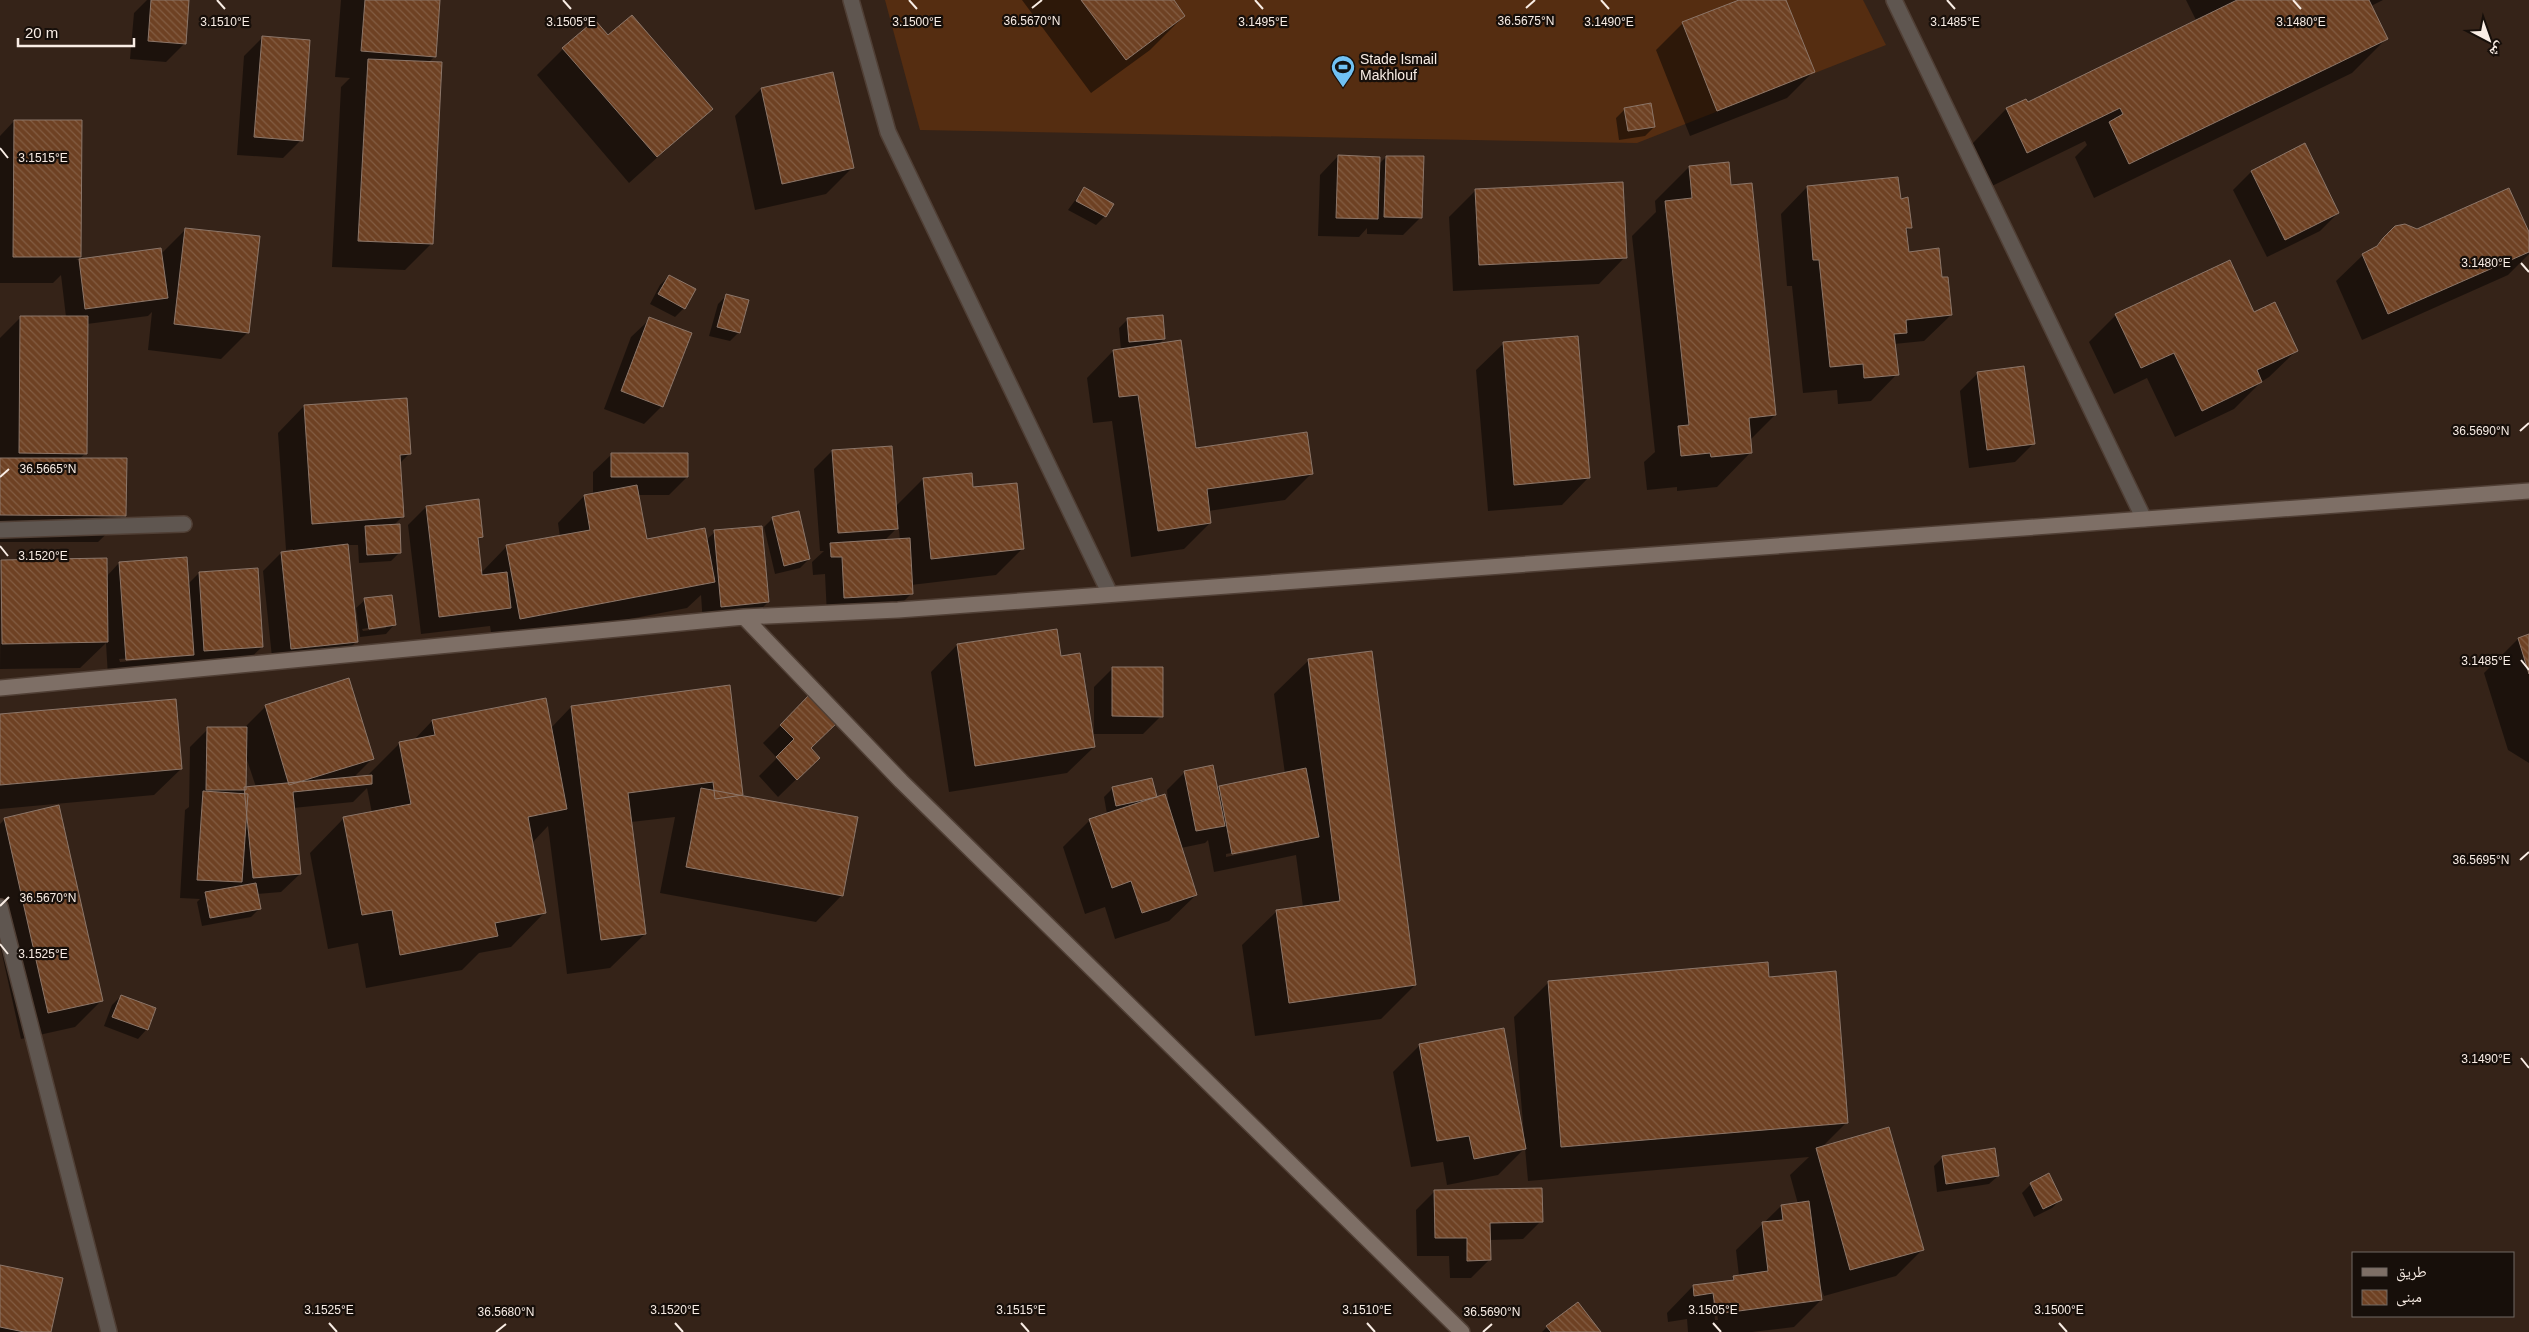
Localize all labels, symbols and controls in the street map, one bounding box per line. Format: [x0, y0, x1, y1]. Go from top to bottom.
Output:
text: 36.5670°N [1004, 14, 1060, 28]
text: 36.5675°N [1498, 14, 1554, 28]
scale bar [18, 15, 134, 47]
text: 3.1510°E [200, 15, 250, 29]
text: 3.1505°E [546, 15, 596, 29]
text: 3.1500°E [892, 15, 942, 29]
text: 3.1495°E [1238, 15, 1288, 29]
text: 3.1490°E [1584, 15, 1634, 29]
text: 3.1485°E [1930, 15, 1980, 29]
text: 3.1480°E [2276, 15, 2326, 29]
north arrow [2464, 15, 2514, 65]
text: 20 m [25, 24, 58, 41]
text: ش [2486, 38, 2508, 61]
place label: Stade Ismail Makhlouf [1360, 51, 1437, 83]
sports icon: Stade Ismail Makhlouf [1330, 54, 1356, 88]
text: 3.1515°E [18, 151, 68, 165]
text: 3.1480°E [2461, 256, 2511, 270]
text: 36.5690°N [2453, 424, 2509, 438]
text: 36.5665°N [20, 462, 76, 476]
text: 3.1520°E [18, 549, 68, 563]
text: 3.1485°E [2461, 654, 2511, 668]
text: 36.5695°N [2453, 853, 2509, 867]
text: 36.5670°N [20, 891, 76, 905]
text: 3.1525°E [18, 947, 68, 961]
text: 3.1490°E [2461, 1052, 2511, 1066]
legend [2352, 1252, 2514, 1317]
text: طريق [2396, 1263, 2427, 1282]
text: مبنى [2396, 1288, 2422, 1307]
text: 3.1525°E [304, 1303, 354, 1317]
text: 3.1520°E [650, 1303, 700, 1317]
text: 3.1515°E [996, 1303, 1046, 1317]
text: 3.1510°E [1342, 1303, 1392, 1317]
text: 3.1505°E [1688, 1303, 1738, 1317]
text: 3.1500°E [2034, 1303, 2084, 1317]
text: 36.5680°N [478, 1305, 534, 1319]
text: 36.5690°N [1464, 1305, 1520, 1319]

